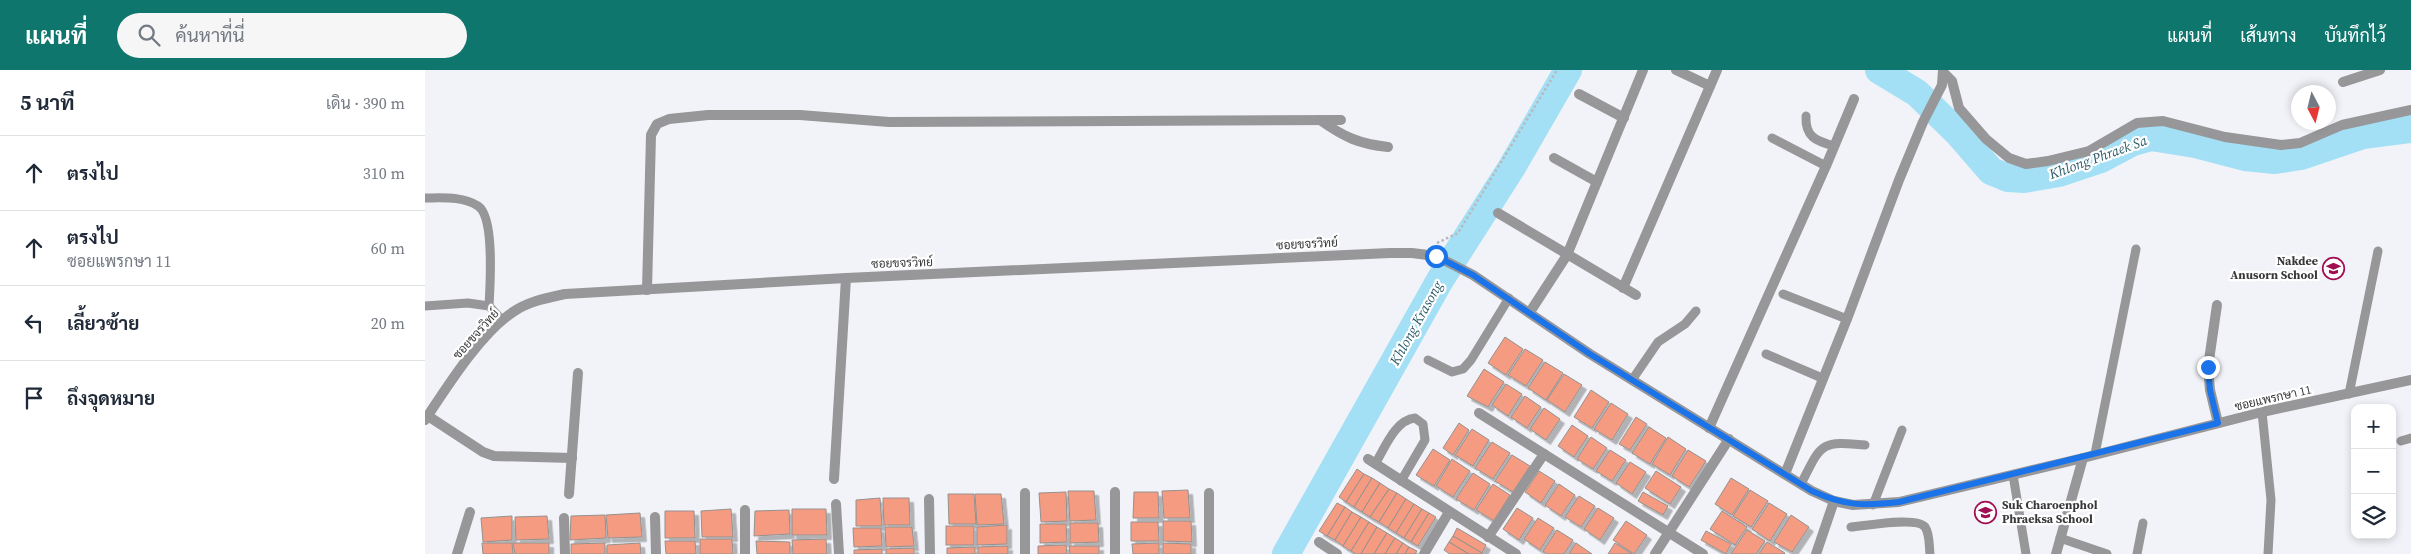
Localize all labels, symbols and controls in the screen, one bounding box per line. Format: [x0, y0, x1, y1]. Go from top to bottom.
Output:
search box [117, 13, 467, 58]
text: แผนที่ [25, 19, 87, 52]
icon: search [135, 21, 163, 49]
text: ค้นหาที่นี่ [175, 22, 245, 48]
text: แผนที่ [2167, 23, 2212, 48]
text: เส้นทาง [2240, 23, 2296, 48]
text: บันทึกไว้ [2324, 23, 2386, 48]
north arrow [2291, 85, 2336, 130]
text: 5 นาที [20, 88, 74, 117]
text: เดิน · 390 m [326, 92, 405, 114]
water label: Khlong Phraek Sa [2045, 130, 2150, 184]
icon: ahead [20, 159, 48, 187]
text: ตรงไป [67, 160, 119, 186]
text: 310 m [363, 162, 405, 184]
text: ตรงไป [67, 224, 119, 250]
icon: ahead [20, 234, 48, 262]
street label: ซอยขจรวิทย์ [1276, 234, 1338, 254]
text: 60 m [371, 237, 405, 259]
route start [1425, 245, 1448, 268]
text: ซอยแพรกษา 11 [67, 250, 171, 272]
place label: Nakdee Anusorn School [2230, 253, 2318, 283]
street label: ซอยขจรวิทย์ [871, 254, 933, 272]
school or university icon: Nakdee Anusorn School [2322, 256, 2346, 280]
water label: Khlong Krasong [1384, 276, 1448, 370]
street label: ซอยขจรวิทย์ [449, 306, 503, 362]
icon: left [20, 309, 48, 337]
text: เลี้ยวซ้าย [67, 310, 139, 336]
text: 20 m [371, 312, 405, 334]
route end [2197, 356, 2220, 379]
street label: ซอยแพรกษา 11 [2233, 381, 2313, 415]
icon: arrive [20, 384, 48, 412]
text: ถึงจุดหมาย [67, 385, 155, 411]
map controls [2351, 404, 2396, 539]
button: + [2351, 404, 2396, 449]
button: − [2351, 449, 2396, 494]
button: layers [2351, 494, 2396, 539]
place label: Suk Charoenphol Phraeksa School [2002, 497, 2098, 527]
school or university icon: Suk Charoenphol Phraeksa School [1974, 500, 1998, 524]

